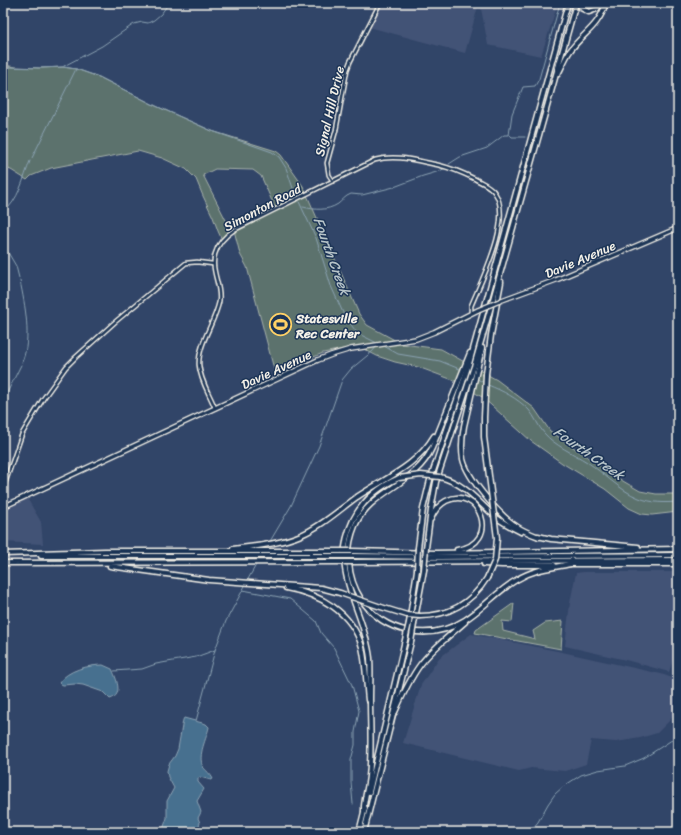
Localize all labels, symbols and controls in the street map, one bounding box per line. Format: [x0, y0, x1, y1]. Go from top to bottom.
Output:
street label: Signal Hill Drive [308, 63, 351, 158]
street label: Simonton Road [219, 177, 306, 238]
water label: Fourth Creek [306, 214, 358, 300]
street label: Davie Avenue [541, 234, 619, 285]
place label: Statesville Rec Center [295, 307, 361, 345]
sports icon: Statesville Rec Center [267, 312, 293, 338]
street label: Davie Avenue [237, 343, 315, 396]
water label: Fourth Creek [548, 420, 630, 488]

